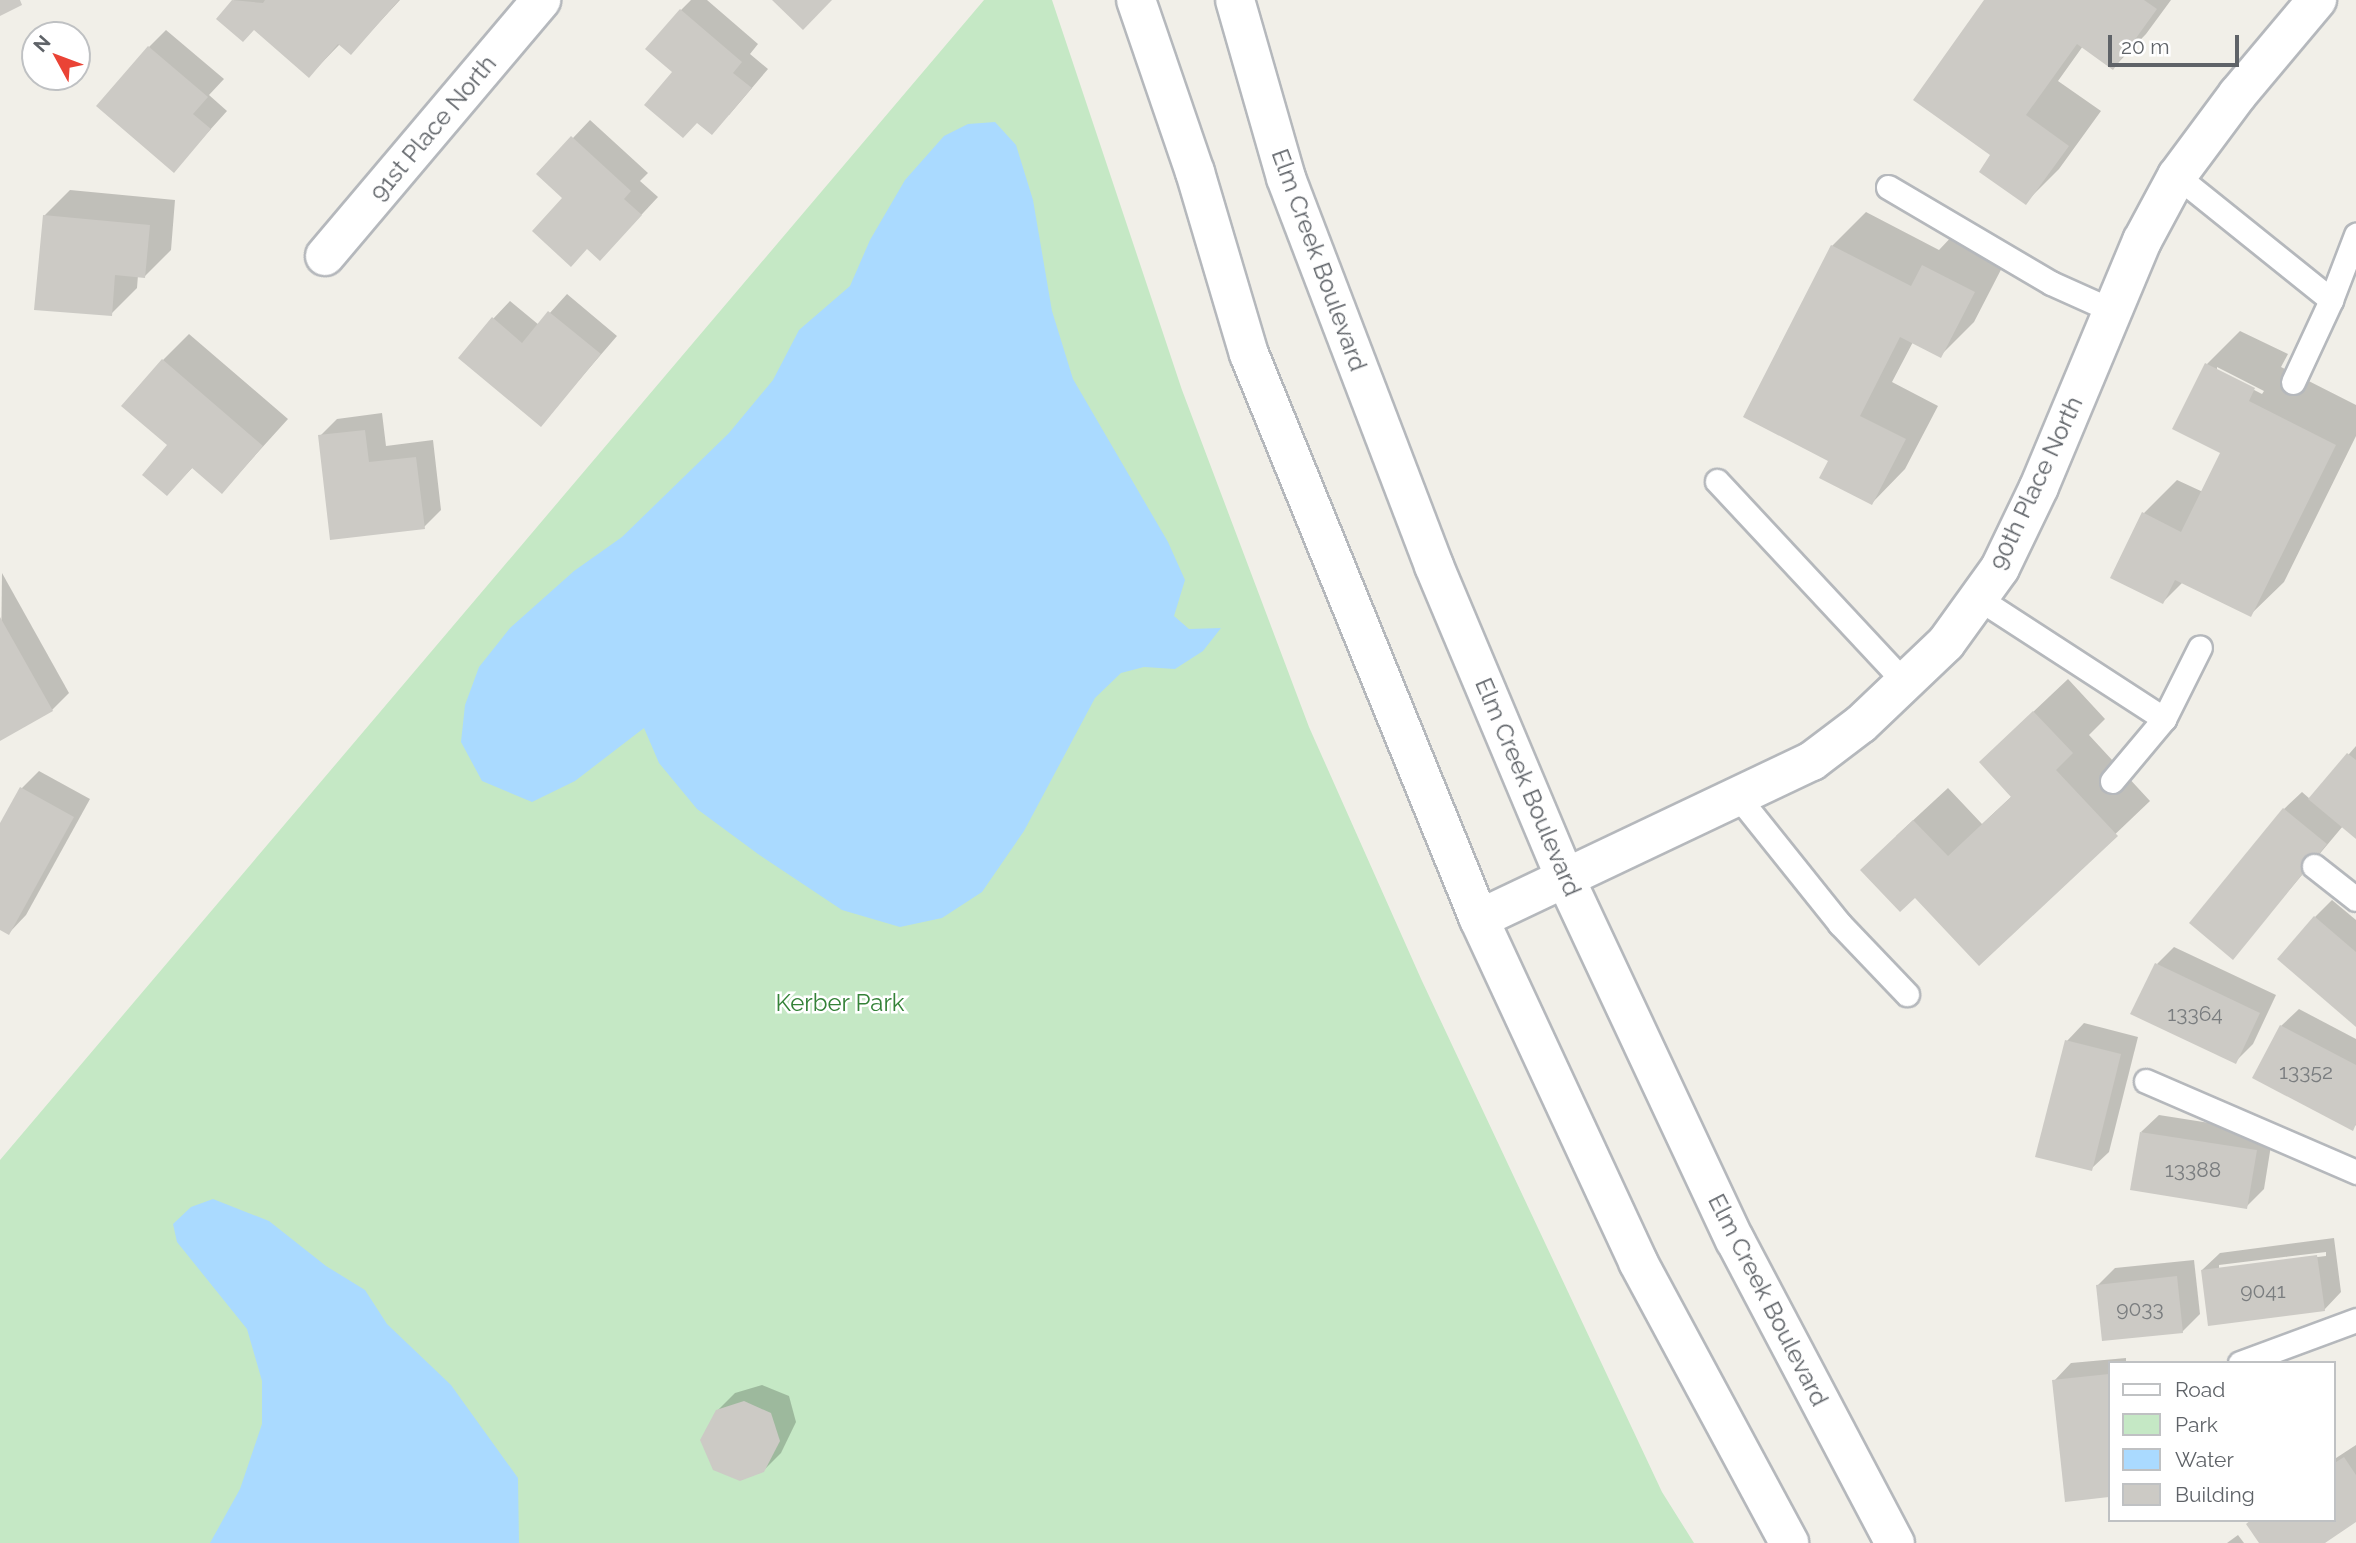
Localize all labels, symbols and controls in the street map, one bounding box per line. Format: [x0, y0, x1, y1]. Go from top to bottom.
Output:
north arrow [21, 21, 91, 91]
scale bar [2111, 21, 2242, 65]
text: N [29, 31, 55, 56]
text: 20 m [2121, 34, 2169, 59]
street label: 91st Place North [364, 49, 502, 207]
street label: Elm Creek Boulevard [1265, 145, 1373, 375]
street label: 90th Place North [1983, 392, 2089, 574]
street label: Elm Creek Boulevard [1469, 674, 1587, 900]
park label: Kerber Park [775, 989, 905, 1017]
house number: 13364 [2167, 1001, 2223, 1027]
house number: 13352 [2279, 1059, 2333, 1085]
house number: 13388 [2165, 1157, 2221, 1183]
street label: Elm Creek Boulevard [1702, 1189, 1834, 1411]
house number: 9041 [2240, 1278, 2286, 1304]
house number: 9033 [2116, 1296, 2164, 1322]
legend [2108, 1361, 2335, 1522]
text: Road [2175, 1377, 2225, 1402]
text: Park [2175, 1412, 2218, 1437]
text: Water [2175, 1447, 2234, 1472]
text: Building [2175, 1482, 2255, 1507]

